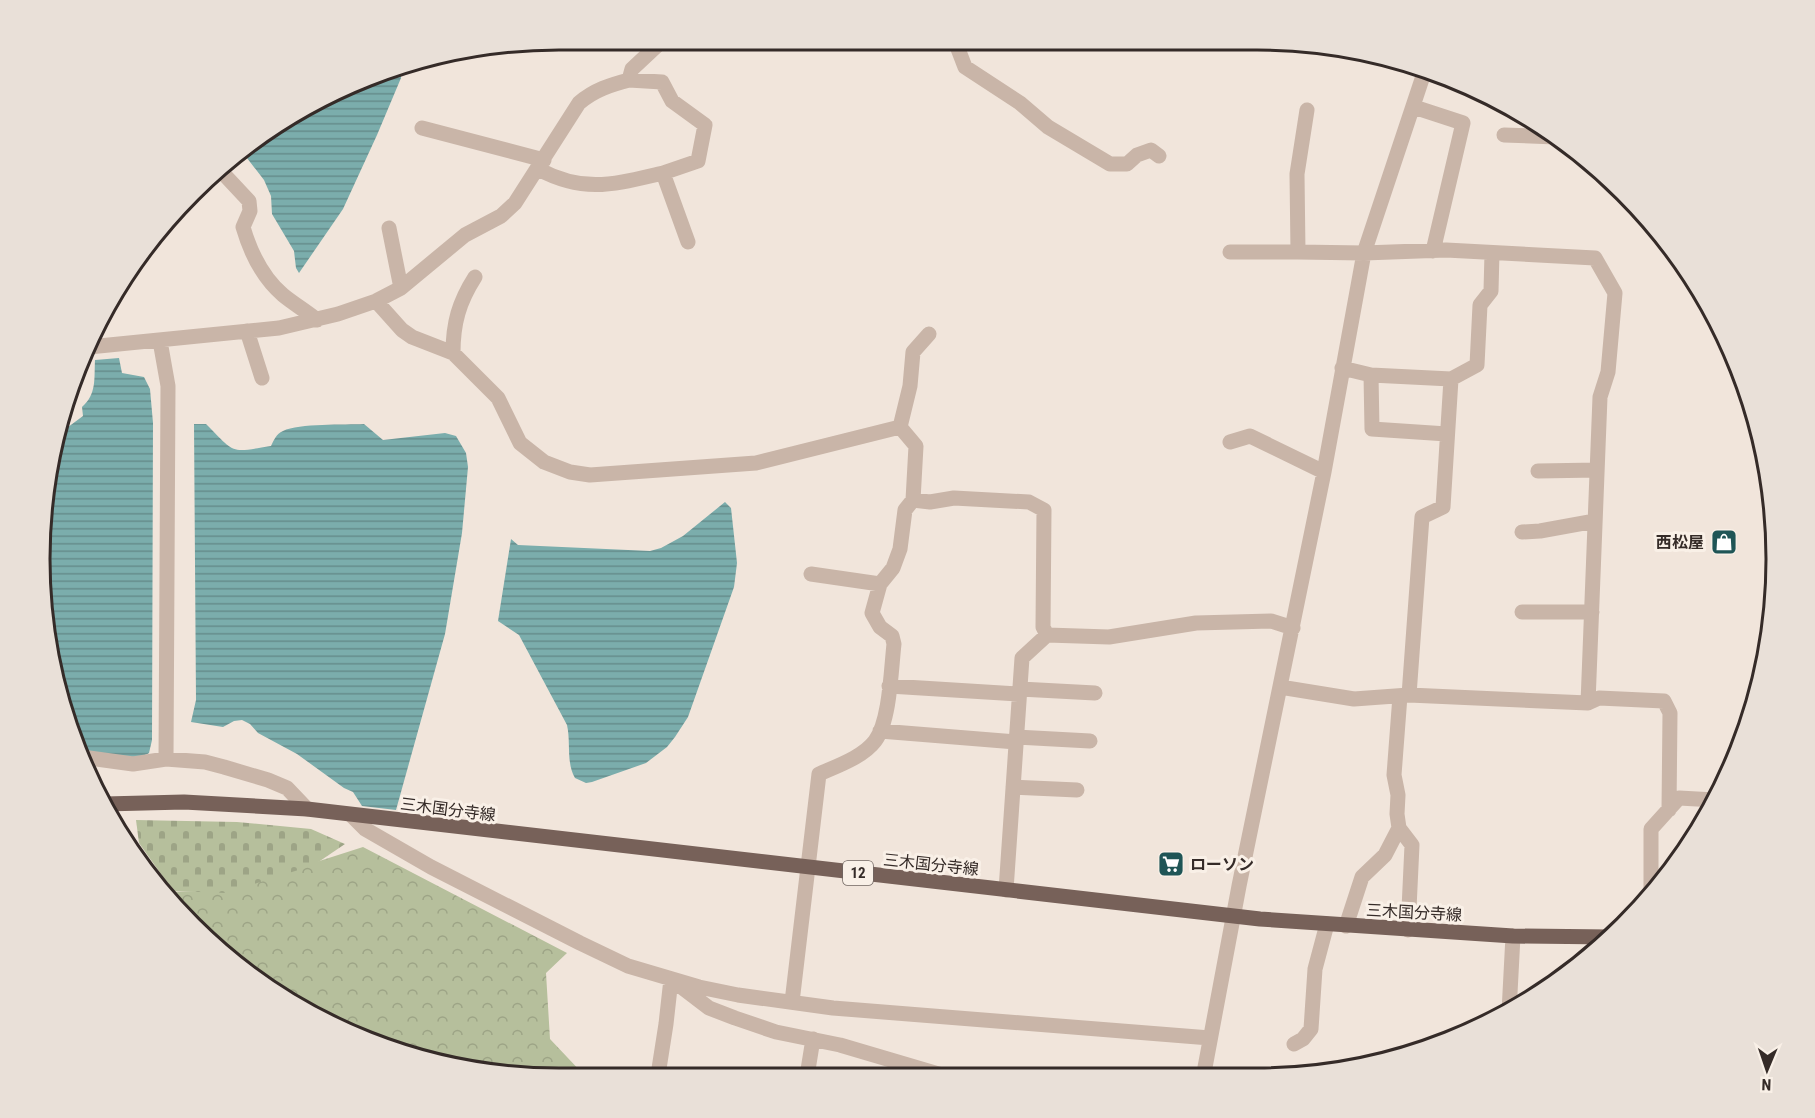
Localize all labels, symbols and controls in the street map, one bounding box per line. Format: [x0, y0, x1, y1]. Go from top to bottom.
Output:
shop icon: 西松屋 [1709, 527, 1739, 557]
place label: 西松屋 [1656, 533, 1704, 552]
street label: 三木国分寺線 [399, 794, 497, 825]
supermarket icon: ローソン [1156, 849, 1186, 879]
street label: 三木国分寺線 [882, 850, 980, 879]
place label: ローソン [1190, 855, 1254, 874]
road number: 12 [843, 861, 873, 885]
street label: 三木国分寺線 [1366, 900, 1462, 924]
north arrow [1737, 1040, 1797, 1100]
text: N [1761, 1075, 1772, 1094]

